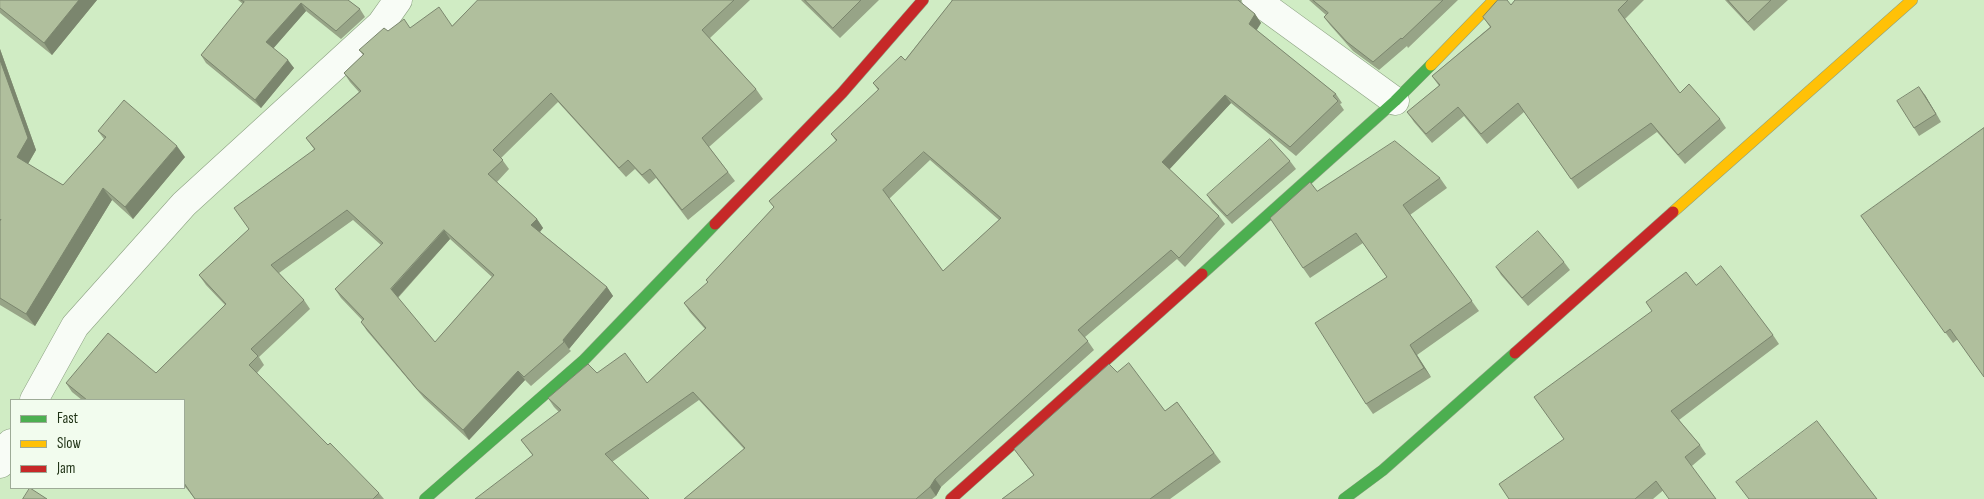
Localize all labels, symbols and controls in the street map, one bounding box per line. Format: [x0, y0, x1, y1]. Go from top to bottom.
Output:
legend [10, 399, 185, 489]
text: Fast [57, 409, 78, 428]
text: Slow [57, 434, 81, 453]
text: Jam [57, 459, 75, 478]

